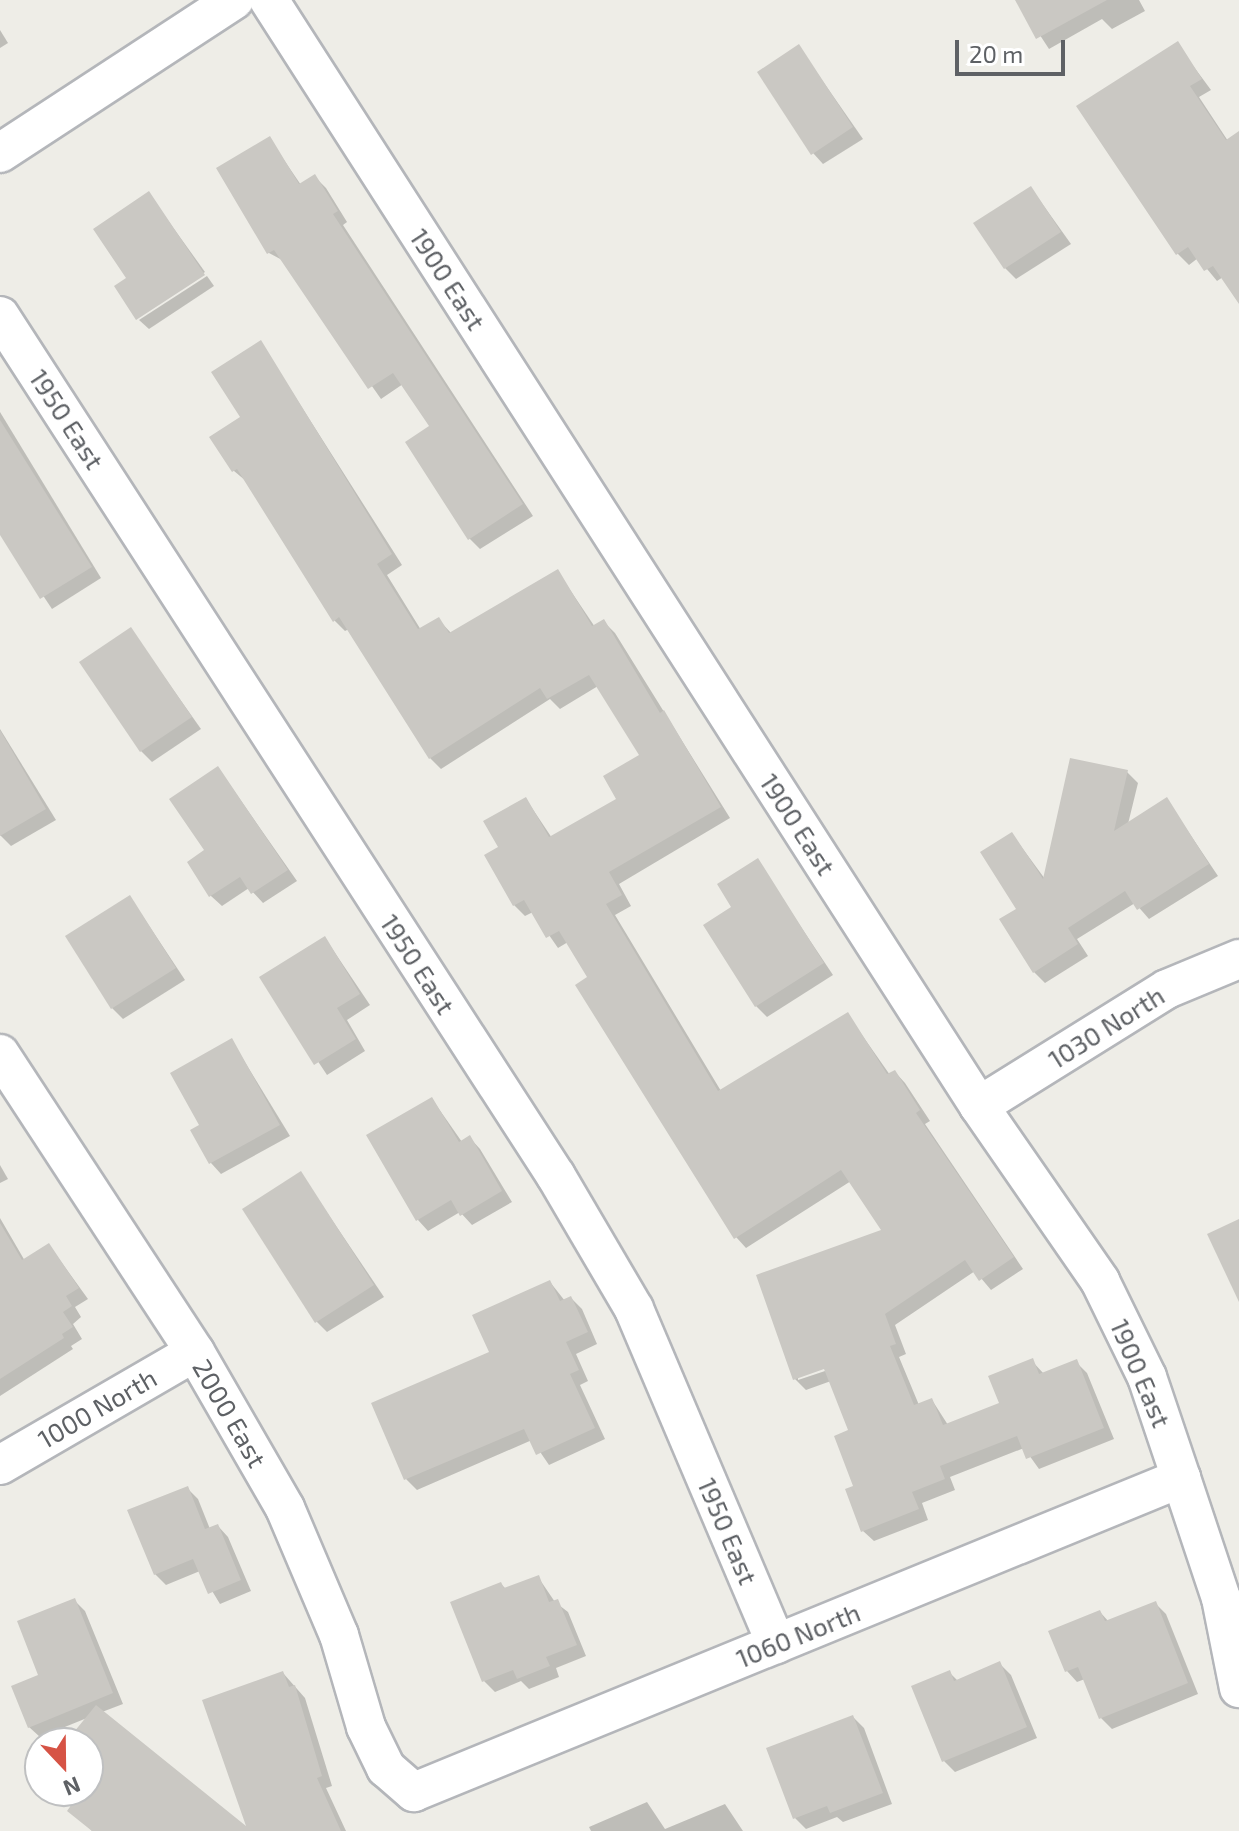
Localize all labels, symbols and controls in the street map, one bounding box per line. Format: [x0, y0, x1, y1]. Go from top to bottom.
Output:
scale bar [959, 24, 1069, 74]
text: 20 m [969, 39, 1023, 68]
street label: 1900 East [404, 223, 492, 335]
street label: 1950 East [23, 363, 111, 475]
street label: 1900 East [754, 768, 842, 880]
street label: 1950 East [374, 908, 462, 1020]
street label: 1030 North [1042, 979, 1170, 1075]
street label: 1900 East [1104, 1314, 1178, 1432]
street label: 2000 East [187, 1354, 273, 1472]
street label: 1000 North [32, 1362, 162, 1454]
street label: 1950 East [692, 1473, 764, 1589]
street label: 1060 North [731, 1596, 865, 1674]
north arrow [24, 1727, 104, 1807]
text: N [60, 1772, 84, 1802]

